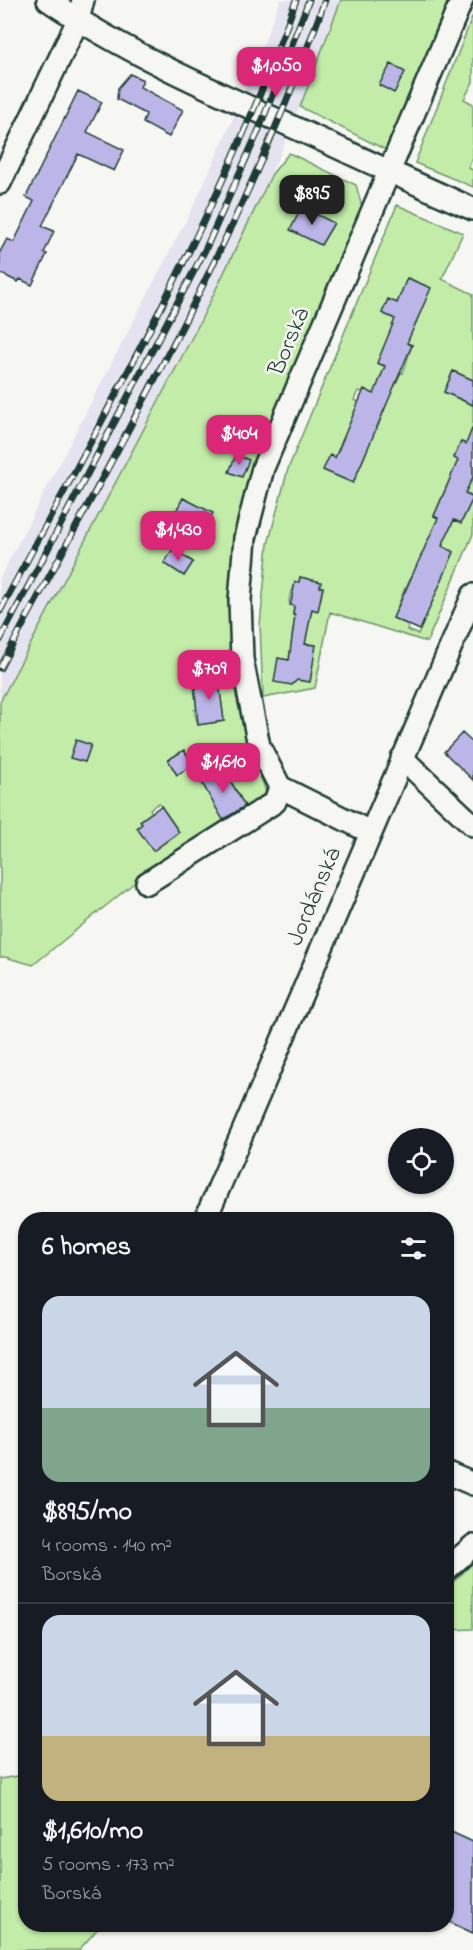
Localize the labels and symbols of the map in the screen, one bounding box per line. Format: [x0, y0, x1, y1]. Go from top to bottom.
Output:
pin: $1,050 [227, 47, 325, 98]
pin: $895 [276, 175, 348, 226]
street label: Borská [260, 303, 320, 382]
pin: $404 [203, 415, 275, 466]
pin: $1,430 [129, 511, 227, 562]
pin: $709 [173, 650, 245, 701]
pin: $1,610 [174, 743, 272, 794]
street label: Jordánská [279, 842, 351, 952]

